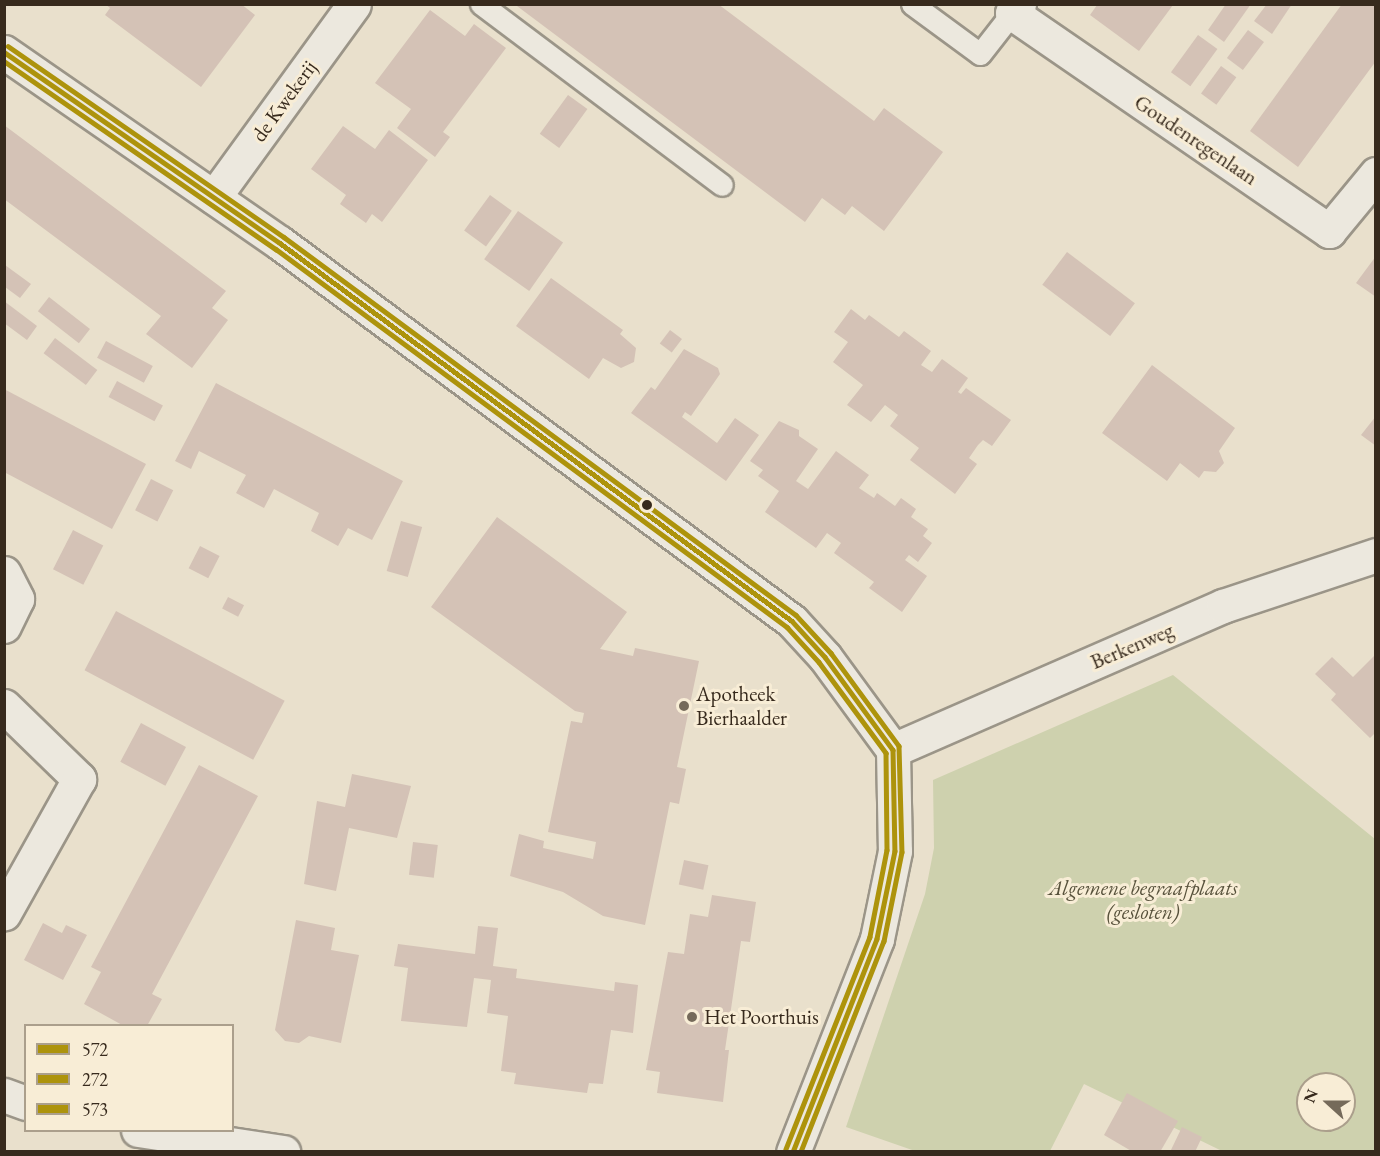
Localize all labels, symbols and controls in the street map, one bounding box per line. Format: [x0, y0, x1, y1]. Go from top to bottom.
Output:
street label: de Kwekerij [246, 55, 322, 147]
street label: Goudenregenlaan [1130, 90, 1262, 190]
unlabelled marker [641, 499, 653, 511]
street label: Berkenweg [1087, 617, 1177, 675]
place label: Apotheek Bierhaalder [696, 681, 787, 731]
marker: Apotheek Bierhaalder [677, 699, 691, 713]
park label: Algemene begraafplaats (gesloten) [1049, 875, 1237, 925]
place label: Het Poorthuis [704, 1004, 819, 1030]
marker: Het Poorthuis [685, 1010, 699, 1024]
legend [24, 1024, 234, 1132]
text: 572 [82, 1038, 108, 1061]
text: 272 [82, 1068, 108, 1091]
north arrow [1296, 1072, 1356, 1132]
text: N [1298, 1086, 1323, 1106]
text: 573 [82, 1098, 108, 1121]

